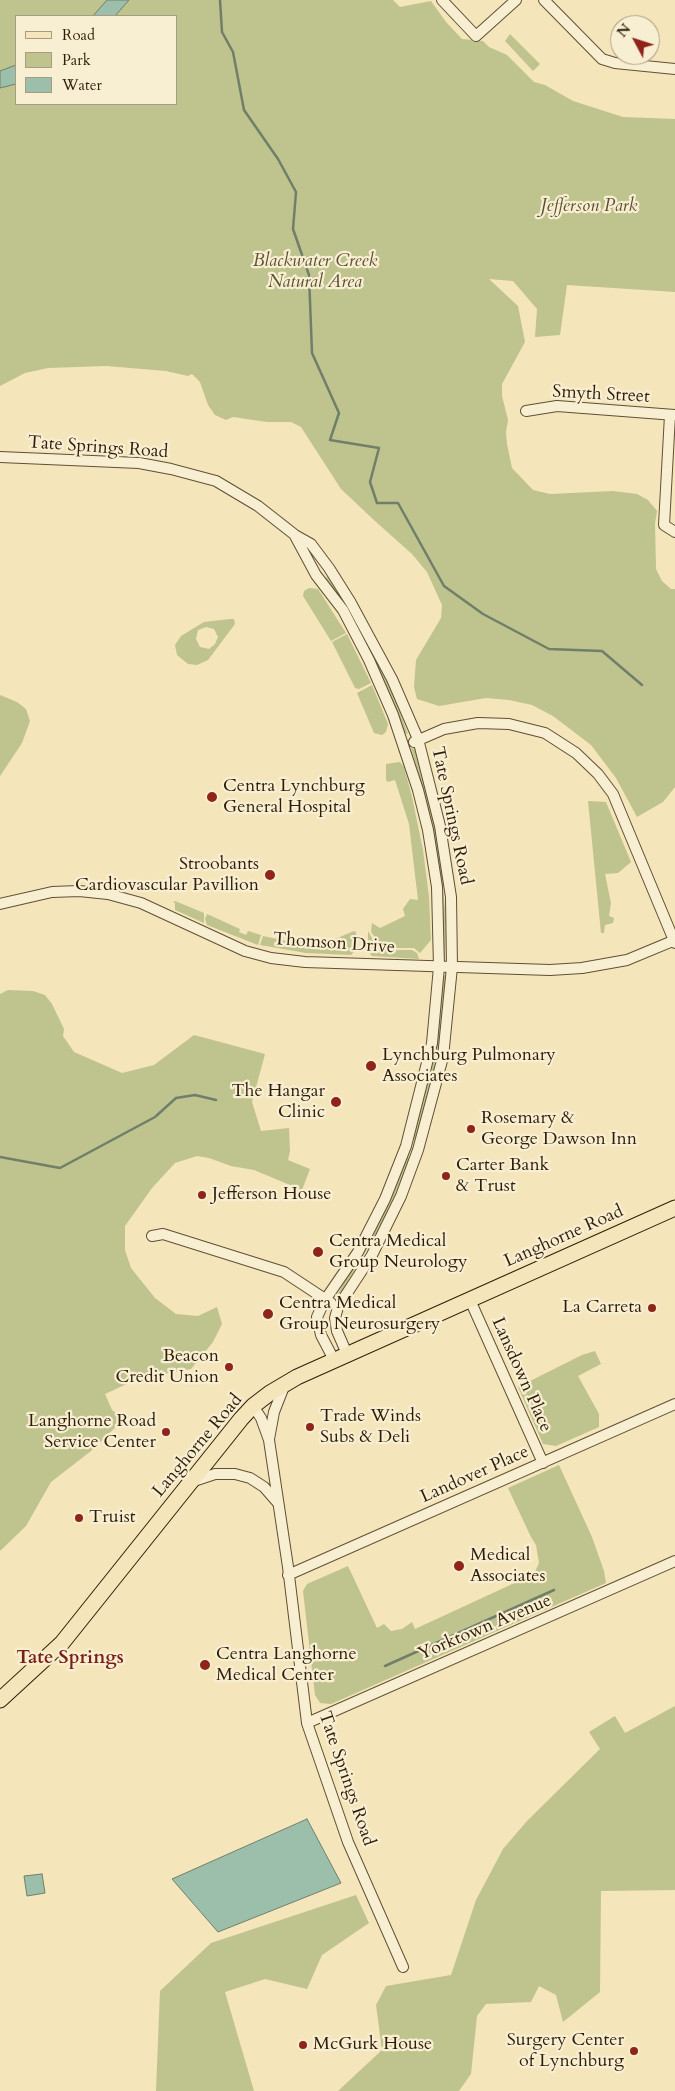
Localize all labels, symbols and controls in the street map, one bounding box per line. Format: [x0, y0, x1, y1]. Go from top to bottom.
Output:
legend [15, 15, 178, 105]
north arrow [610, 15, 660, 65]
text: N [613, 20, 635, 41]
text: Road [62, 25, 95, 45]
text: Park [62, 50, 91, 70]
text: Water [62, 75, 102, 95]
park label: Jefferson Park [541, 196, 637, 218]
park label: Blackwater Creek Natural Area [253, 251, 377, 294]
street label: Smyth Street [552, 382, 650, 408]
street label: Tate Springs Road [27, 432, 169, 464]
street label: Tate Springs Road [426, 745, 476, 887]
place label: Centra Lynchburg General Hospital [223, 776, 365, 819]
marker: Centra Lynchburg General Hospital [205, 790, 219, 804]
place label: Stroobants Cardiovascular Pavillion [75, 854, 259, 896]
marker: Stroobants Cardiovascular Pavillion [263, 868, 277, 882]
street label: Thomson Drive [272, 929, 396, 959]
place label: Lynchburg Pulmonary Associates [382, 1045, 556, 1088]
marker: Lynchburg Pulmonary Associates [364, 1059, 378, 1073]
place label: The Hangar Clinic [231, 1081, 325, 1124]
marker: The Hangar Clinic [329, 1095, 343, 1109]
place label: Rosemary & George Dawson Inn [481, 1108, 637, 1150]
marker: Rosemary & George Dawson Inn [465, 1123, 477, 1135]
place label: Carter Bank & Trust [456, 1155, 549, 1198]
marker: Carter Bank & Trust [440, 1170, 452, 1182]
place label: Jefferson House [212, 1184, 331, 1206]
marker: Jefferson House [196, 1189, 208, 1201]
street label: Langhorne Road [501, 1201, 627, 1273]
place label: Centra Medical Group Neurology [329, 1231, 467, 1274]
marker: Centra Medical Group Neurology [311, 1245, 325, 1259]
place label: Centra Medical Group Neurosurgery [279, 1293, 440, 1336]
place label: La Carreta [562, 1297, 642, 1319]
marker: La Carreta [646, 1302, 658, 1314]
marker: Centra Medical Group Neurosurgery [261, 1307, 275, 1321]
street label: Lansdown Place [486, 1314, 556, 1436]
place label: Beacon Credit Union [115, 1346, 219, 1388]
marker: Beacon Credit Union [223, 1361, 235, 1373]
street label: Langhorne Road [149, 1390, 247, 1502]
place label: Trade Winds Subs & Deli [320, 1406, 421, 1448]
place label: Langhorne Road Service Center [28, 1411, 156, 1454]
marker: Trade Winds Subs & Deli [304, 1421, 316, 1433]
marker: Langhorne Road Service Center [160, 1426, 172, 1438]
street label: Landover Place [417, 1441, 533, 1509]
place label: Truist [89, 1507, 135, 1529]
marker: Truist [73, 1512, 85, 1524]
place label: Medical Associates [470, 1545, 546, 1588]
marker: Medical Associates [452, 1559, 466, 1573]
street label: Yorktown Avenue [415, 1590, 555, 1666]
place label: Centra Langhorne Medical Center [216, 1644, 357, 1686]
district label: Tate Springs [16, 1648, 124, 1670]
marker: Centra Langhorne Medical Center [198, 1658, 212, 1672]
street label: Tate Springs Road [313, 1709, 379, 1849]
place label: Surgery Center of Lynchburg [507, 2030, 624, 2072]
place label: McGurk House [313, 2034, 432, 2056]
marker: McGurk House [297, 2039, 309, 2051]
marker: Surgery Center of Lynchburg [628, 2045, 640, 2057]

